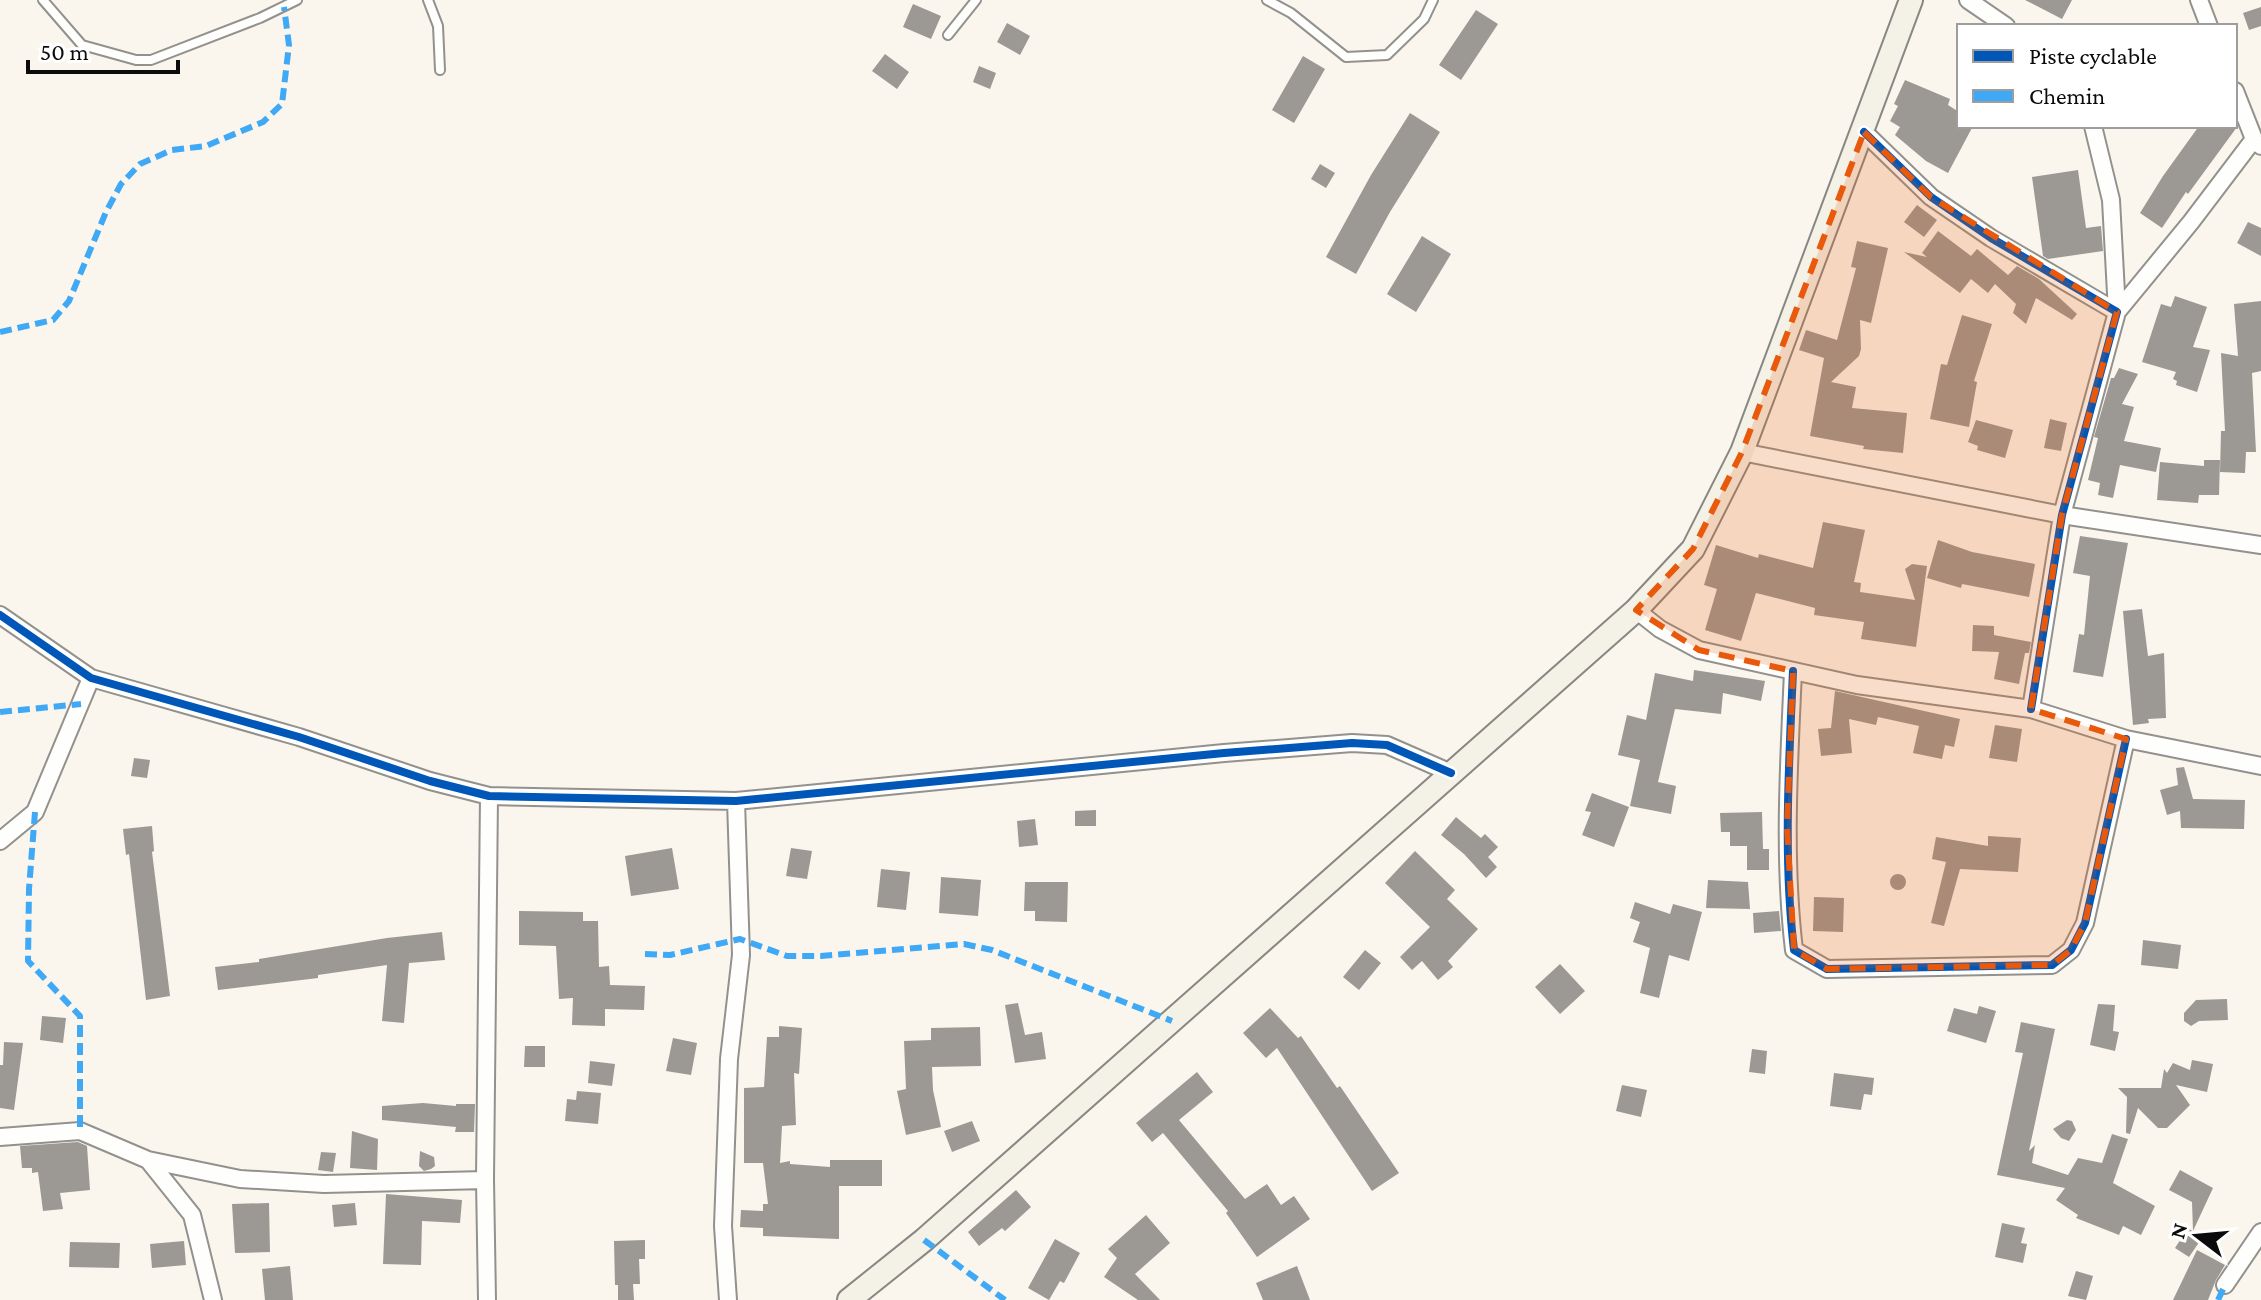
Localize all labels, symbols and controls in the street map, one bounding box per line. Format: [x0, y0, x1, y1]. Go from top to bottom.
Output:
scale bar [28, 24, 178, 74]
legend [1957, 24, 2237, 128]
text: 50 m [40, 38, 89, 65]
text: Piste cyclable [2029, 42, 2157, 69]
text: Chemin [2029, 82, 2105, 109]
north arrow [2157, 1196, 2237, 1276]
text: N [2164, 1220, 2192, 1241]

